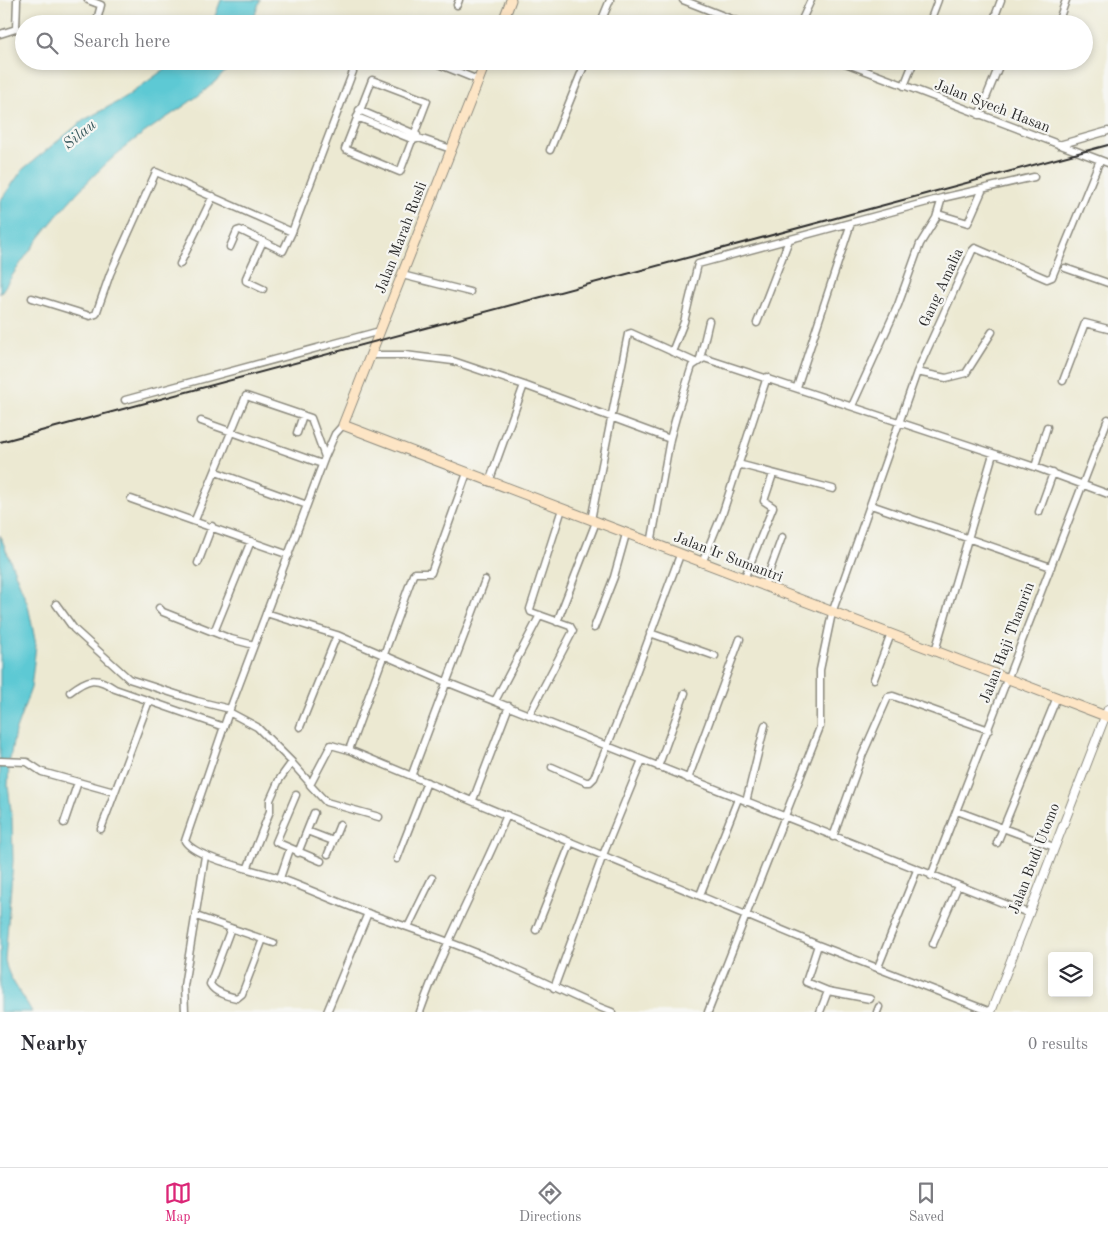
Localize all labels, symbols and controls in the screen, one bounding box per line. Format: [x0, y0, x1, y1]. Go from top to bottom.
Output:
search box [15, 15, 1093, 70]
icon: search [33, 29, 61, 57]
text: Search here [73, 33, 170, 52]
street label: Jalan Syech Hasan [932, 78, 1052, 136]
water label: Silau [60, 117, 100, 153]
street label: Jalan Marah Rusli [374, 180, 430, 296]
street label: Gang Amalia [917, 246, 967, 330]
street label: Jalan Ir Sumantri [671, 530, 785, 586]
street label: Jalan Haji Thamrin [978, 581, 1038, 705]
street label: Jalan Budi Utomo [1007, 801, 1063, 917]
map controls [1048, 952, 1093, 997]
button: layers [1048, 952, 1093, 997]
text: Nearby [20, 1034, 88, 1055]
text: 0 results [1028, 1037, 1088, 1053]
tab: Map [164, 1179, 192, 1226]
tab: Directions [519, 1179, 581, 1226]
tab: Saved [909, 1179, 944, 1226]

